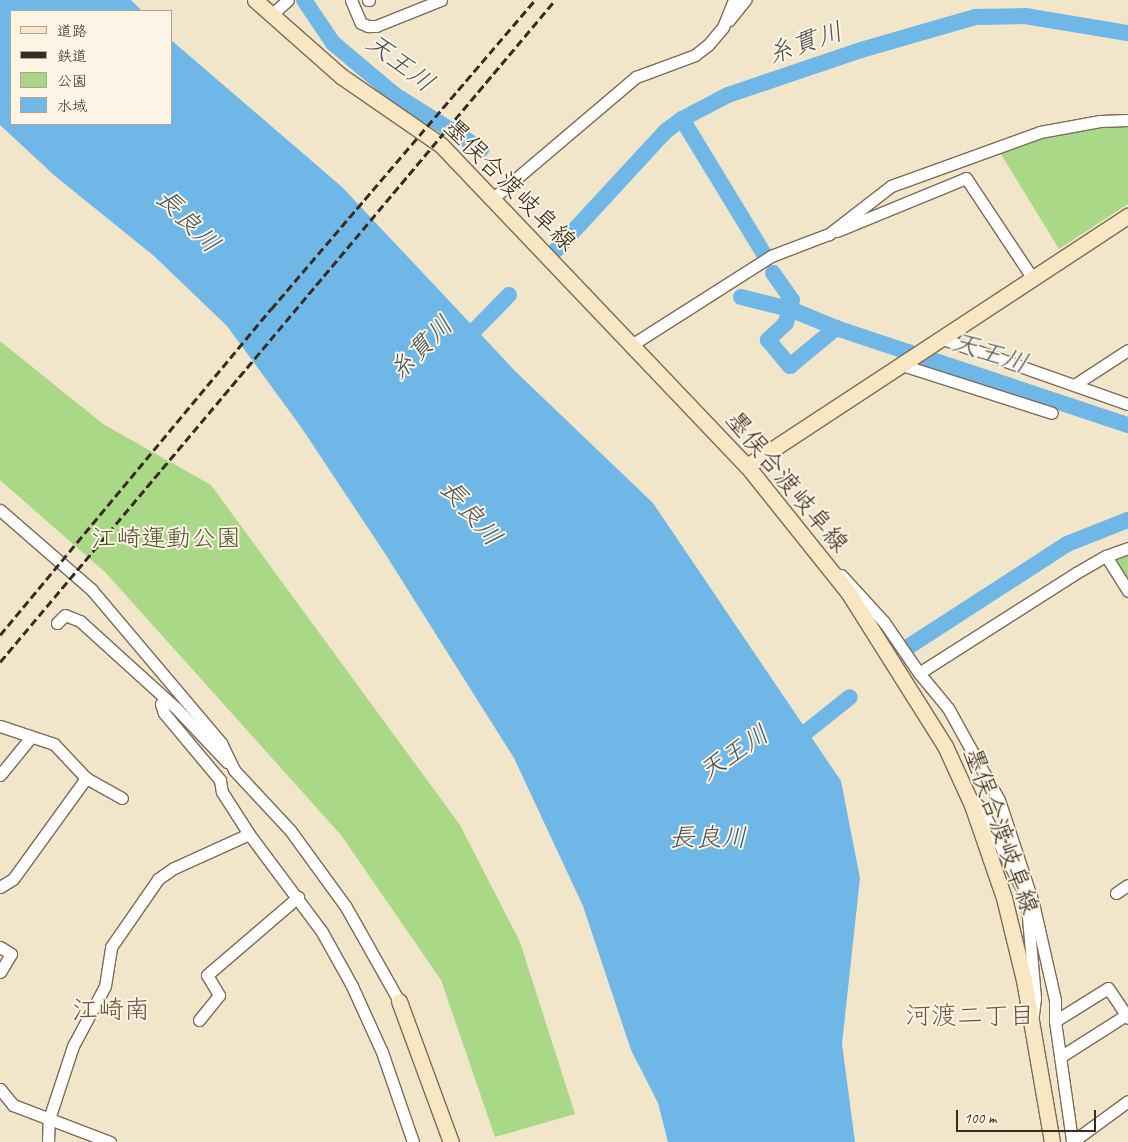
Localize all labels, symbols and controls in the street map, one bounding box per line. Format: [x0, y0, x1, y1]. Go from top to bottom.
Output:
legend [10, 10, 172, 125]
water label: 糸貫川 [763, 16, 847, 70]
text: 道路 [57, 22, 87, 41]
water label: 天王川 [359, 27, 441, 99]
text: 鉄道 [57, 47, 87, 66]
text: 公園 [57, 72, 87, 91]
text: 水域 [57, 97, 87, 116]
street label: 墨俣合渡岐阜線 [438, 113, 582, 257]
water label: 長良川 [149, 182, 227, 260]
water label: 糸貫川 [382, 309, 460, 387]
water label: 天王川 [948, 326, 1032, 380]
street label: 墨俣合渡岐阜線 [719, 405, 855, 559]
water label: 長良川 [434, 473, 508, 553]
park label: 江崎運動公園 [91, 523, 241, 553]
water label: 天王川 [693, 718, 775, 788]
street label: 墨俣合渡岐阜線 [957, 744, 1045, 918]
water label: 長良川 [669, 822, 747, 854]
district label: 江崎南 [72, 994, 150, 1026]
district label: 河渡二丁目 [905, 1000, 1035, 1032]
scale bar [958, 1100, 1098, 1132]
text: 100 m [964, 1109, 996, 1128]

